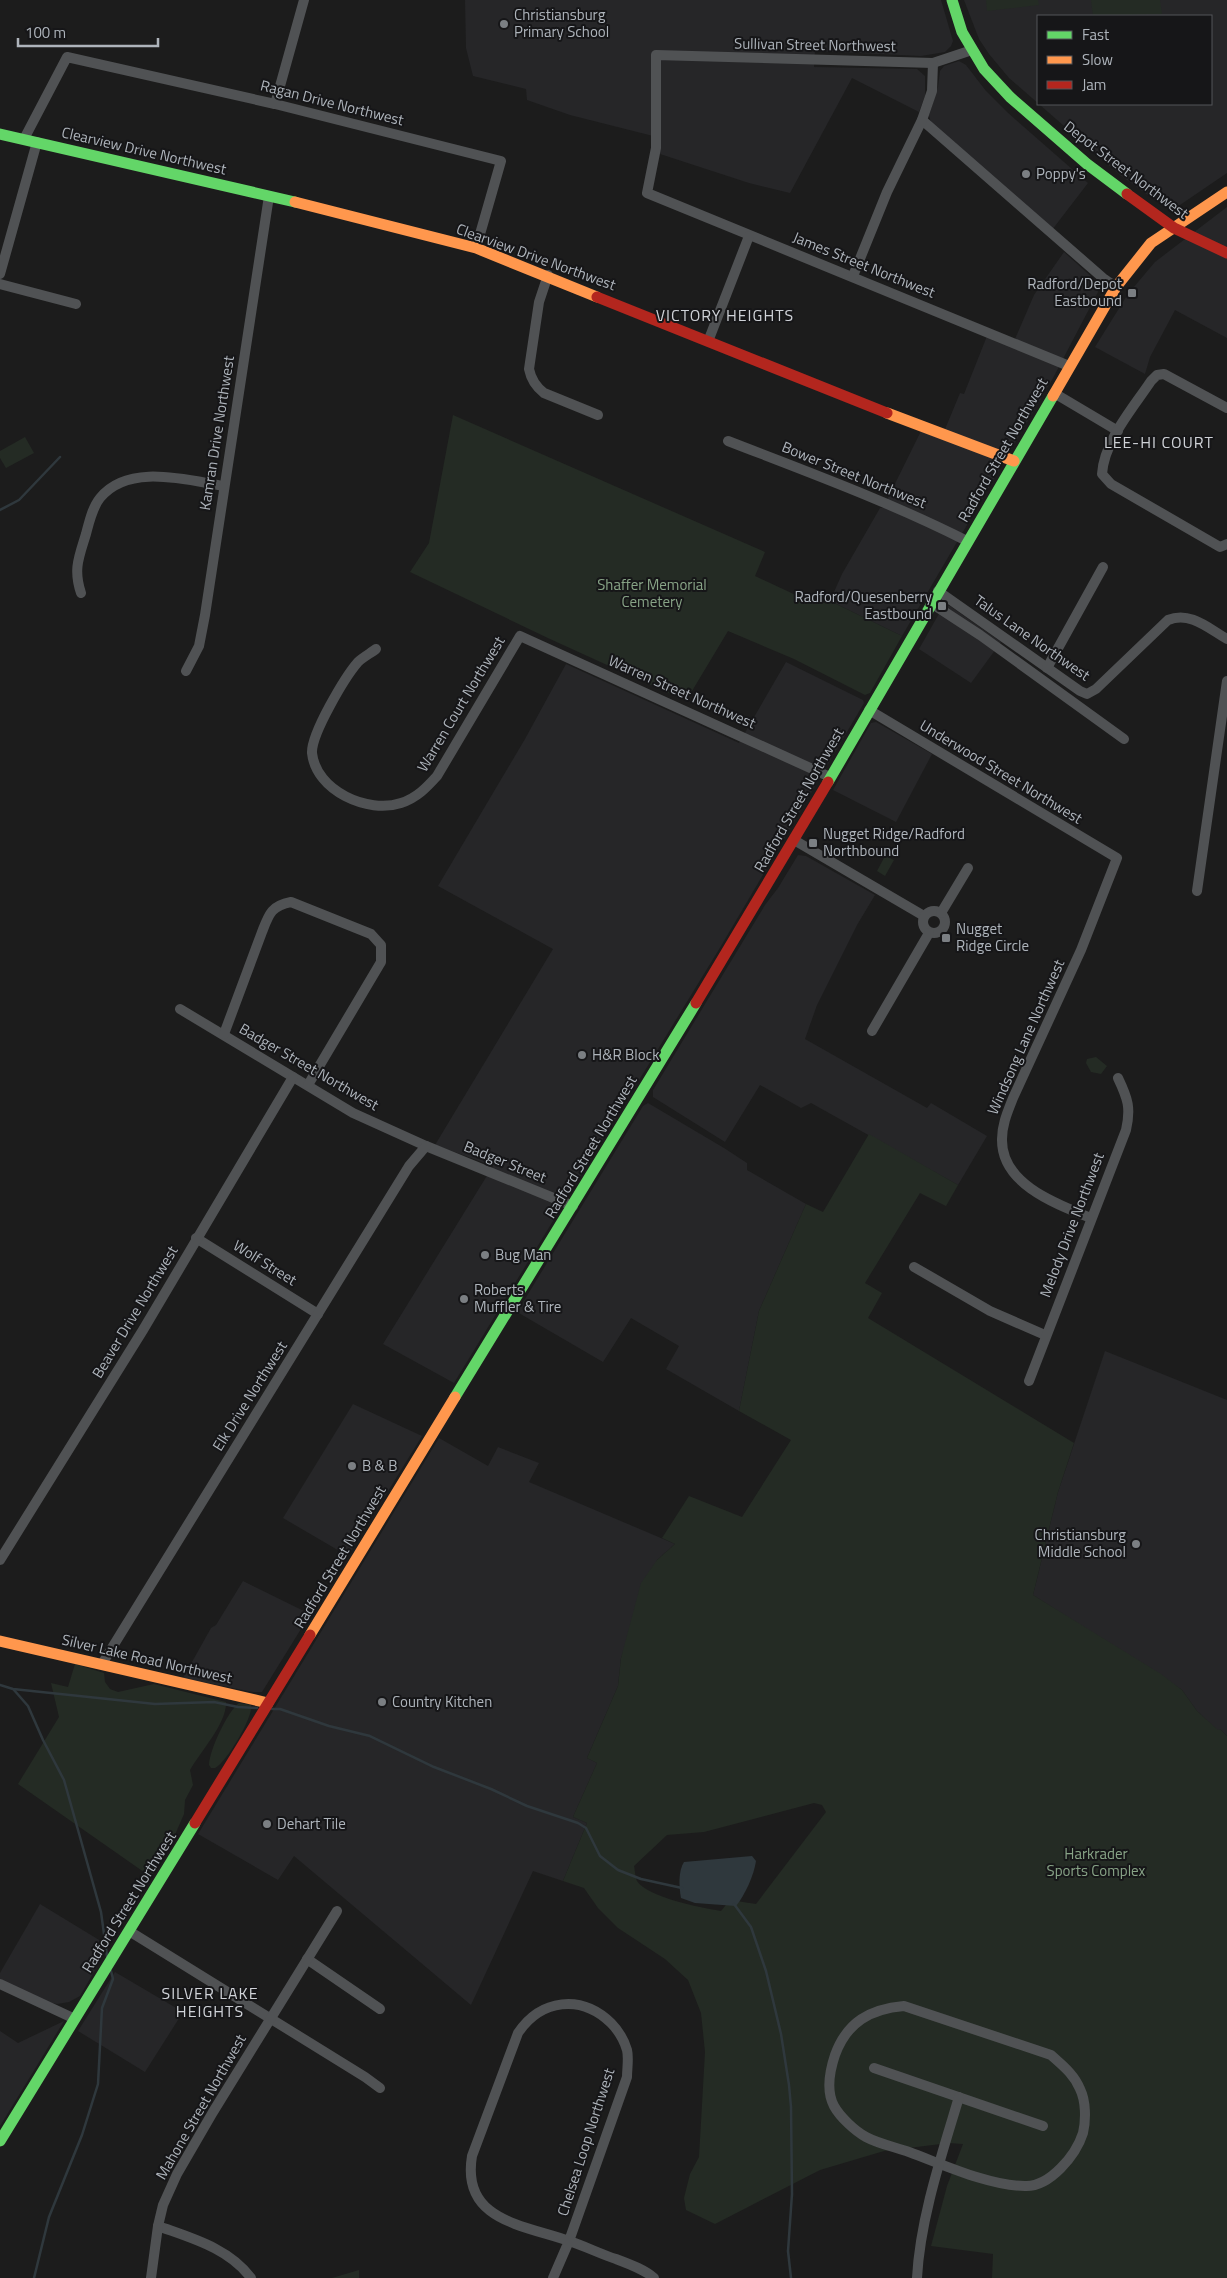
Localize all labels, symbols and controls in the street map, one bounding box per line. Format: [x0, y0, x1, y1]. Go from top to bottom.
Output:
place label: Christiansburg Primary School [514, 3, 609, 43]
scale bar [18, 15, 158, 47]
legend [1037, 15, 1212, 105]
marker: Christiansburg Primary School [498, 18, 510, 30]
text: 100 m [25, 21, 66, 44]
text: Fast [1082, 23, 1110, 46]
street label: Sullivan Street Northwest [734, 32, 897, 57]
text: Slow [1082, 48, 1113, 71]
text: Jam [1082, 73, 1106, 96]
street label: Ragan Drive Northwest [258, 74, 407, 132]
street label: Depot Street Northwest [1059, 115, 1194, 225]
street label: Clearview Drive Northwest [60, 120, 229, 181]
place label: Poppy's [1036, 162, 1086, 185]
marker: Poppy's [1020, 168, 1032, 180]
street label: Clearview Drive Northwest [453, 217, 620, 296]
street label: James Street Northwest [790, 225, 940, 304]
place label: Radford/Depot Eastbound [1027, 272, 1123, 312]
marker: Radford/Depot Eastbound [1126, 287, 1138, 299]
district label: VICTORY HEIGHTS [656, 303, 794, 327]
street label: Kamran Drive Northwest [193, 353, 240, 512]
street label: Radford Street Northwest [952, 373, 1054, 526]
district label: LEE-HI COURT [1104, 430, 1214, 454]
street label: Bower Street Northwest [778, 435, 931, 514]
park label: Shaffer Memorial Cemetery [597, 573, 707, 613]
place label: Radford/Quesenberry Eastbound [794, 585, 932, 625]
street label: Talus Lane Northwest [970, 589, 1096, 687]
marker: Radford/Quesenberry Eastbound [936, 600, 948, 612]
street label: Warren Court Northwest [411, 631, 511, 776]
street label: Warren Street Northwest [605, 649, 760, 735]
street label: Underwood Street Northwest [915, 714, 1088, 830]
street label: Radford Street Northwest [748, 723, 850, 876]
place label: Nugget Ridge/Radford Northbound [823, 822, 965, 862]
marker: Nugget Ridge/Radford Northbound [807, 837, 819, 849]
place label: Nugget Ridge Circle [956, 917, 1029, 957]
marker: Nugget Ridge Circle [940, 932, 952, 944]
street label: Windsong Lane Northwest [981, 955, 1070, 1118]
street label: Badger Street Northwest [235, 1017, 384, 1116]
place label: H&R Block [592, 1043, 659, 1066]
marker: H&R Block [576, 1049, 588, 1061]
street label: Radford Street Northwest [539, 1070, 643, 1223]
street label: Badger Street [460, 1135, 551, 1189]
street label: Melody Drive Northwest [1033, 1148, 1110, 1301]
street label: Wolf Street [229, 1234, 302, 1292]
street label: Beaver Drive Northwest [86, 1240, 184, 1382]
place label: Bug Man [495, 1243, 551, 1266]
marker: Bug Man [479, 1249, 491, 1261]
place label: Roberts Muffler & Tire [474, 1278, 561, 1318]
marker: Roberts Muffler & Tire [458, 1293, 470, 1305]
street label: Elk Drive Northwest [206, 1336, 293, 1455]
place label: B & B [362, 1454, 397, 1477]
marker: B & B [346, 1460, 358, 1472]
street label: Radford Street Northwest [288, 1480, 392, 1633]
place label: Christiansburg Middle School [1035, 1523, 1126, 1563]
marker: Christiansburg Middle School [1130, 1538, 1142, 1550]
street label: Silver Lake Road Northwest [60, 1628, 235, 1689]
place label: Country Kitchen [392, 1690, 492, 1713]
marker: Country Kitchen [376, 1696, 388, 1708]
place label: Dehart Tile [277, 1812, 346, 1835]
marker: Dehart Tile [261, 1818, 273, 1830]
street label: Radford Street Northwest [76, 1826, 182, 1977]
park label: Harkrader Sports Complex [1047, 1842, 1146, 1882]
district label: SILVER LAKE HEIGHTS [161, 1981, 259, 2023]
street label: Mahone Street Northwest [149, 2029, 252, 2184]
street label: Chelsea Loop Northwest [551, 2064, 621, 2219]

